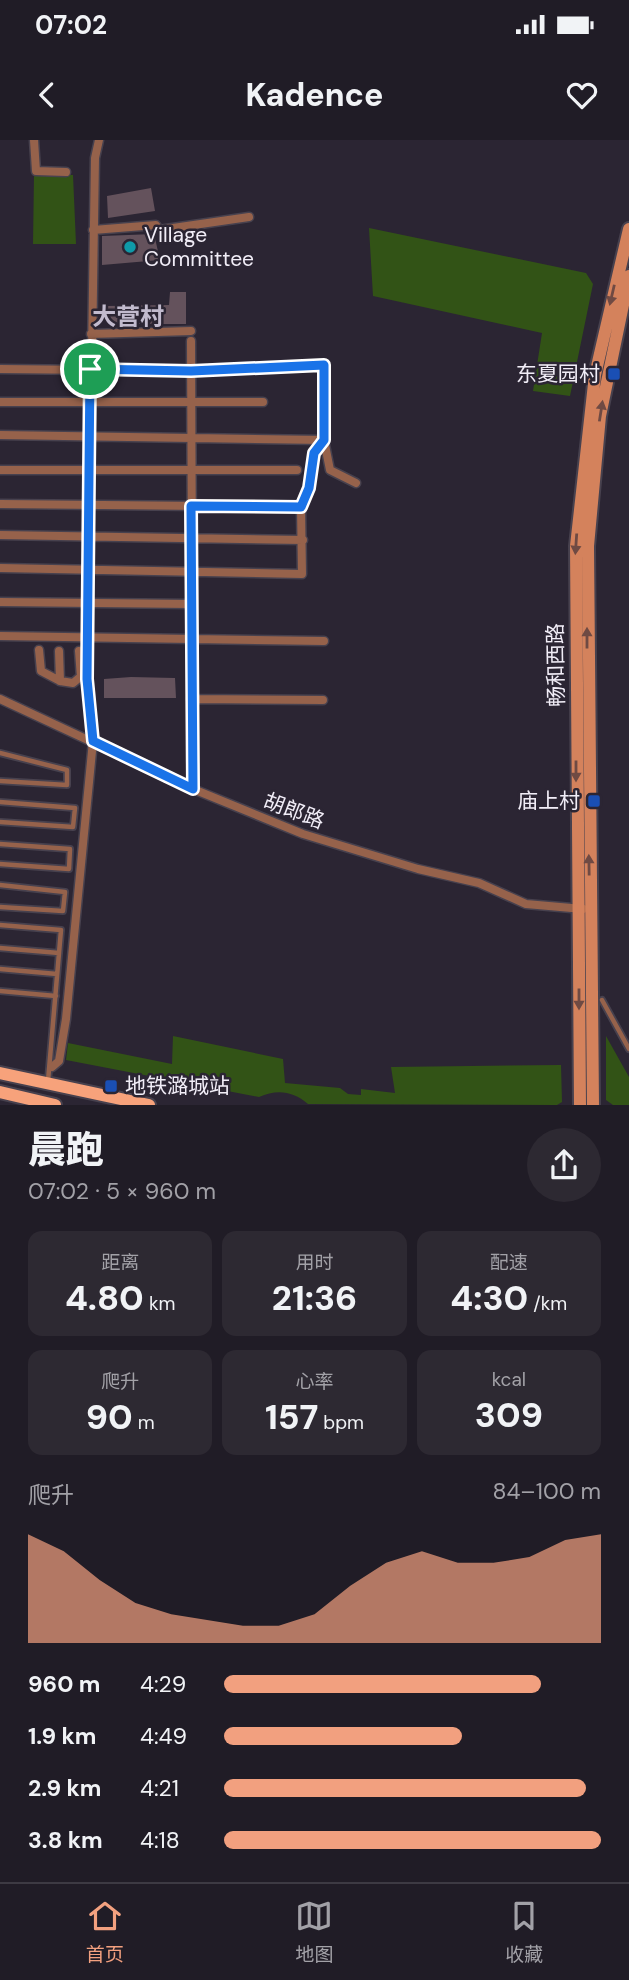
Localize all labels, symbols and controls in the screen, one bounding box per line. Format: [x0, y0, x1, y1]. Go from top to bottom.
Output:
text: 07:02 [35, 8, 107, 42]
text: Kadence [246, 74, 383, 116]
icon: back [28, 76, 66, 114]
icon: heart [563, 76, 601, 114]
place label: Village Committee [144, 221, 254, 273]
marker: Village Committee [122, 239, 138, 255]
one-way arrow [606, 284, 617, 306]
district label: 大营村 [92, 301, 164, 332]
pin [60, 339, 120, 399]
icon: arrive [71, 350, 109, 388]
place label: 东夏园村 [516, 360, 600, 388]
marker: 东夏园村 [606, 366, 622, 382]
one-way arrow [596, 400, 607, 422]
one-way arrow [570, 533, 581, 555]
street label: 畅和西路 [541, 623, 571, 707]
one-way arrow [581, 627, 592, 649]
one-way arrow [570, 760, 582, 782]
street label: 胡郎路 [260, 787, 328, 835]
place label: 庙上村 [517, 787, 580, 815]
marker: 庙上村 [586, 793, 602, 809]
one-way arrow [583, 854, 595, 876]
one-way arrow [573, 988, 585, 1010]
place label: 地铁潞城站 [125, 1072, 230, 1100]
marker: 地铁潞城站 [103, 1078, 119, 1094]
text: 晨跑 [28, 1125, 104, 1175]
button: share [527, 1128, 601, 1202]
text: 07:02 · 5 × 960 m [28, 1176, 216, 1206]
text: 距离 [101, 1250, 139, 1275]
text: 用时 [295, 1250, 334, 1275]
text: 配速 [490, 1250, 528, 1275]
text: 4.80 [65, 1275, 144, 1321]
text: 21:36 [272, 1275, 357, 1321]
text: 4:30 [450, 1275, 528, 1321]
text: km [144, 1291, 175, 1316]
text: /km [528, 1291, 567, 1316]
text: kcal [492, 1367, 526, 1392]
text: 爬升 [101, 1369, 139, 1394]
text: 心率 [295, 1369, 334, 1394]
text: 309 [475, 1392, 543, 1438]
text: 90 [86, 1394, 133, 1440]
text: 157 [265, 1394, 318, 1440]
text: m [133, 1410, 155, 1435]
text: bpm [318, 1410, 364, 1435]
text: 84–100 m [492, 1476, 601, 1506]
text: 爬升 [28, 1480, 74, 1510]
text: 960 m [28, 1669, 100, 1699]
text: 4:29 [140, 1669, 186, 1699]
text: 1.9 km [28, 1721, 96, 1751]
text: 4:49 [140, 1721, 187, 1751]
text: 2.9 km [28, 1773, 101, 1803]
text: 4:21 [140, 1773, 179, 1803]
text: 3.8 km [28, 1825, 103, 1855]
text: 4:18 [140, 1825, 180, 1855]
tab: 首页 [86, 1897, 124, 1967]
tab: 地图 [295, 1897, 333, 1967]
tab: 收藏 [505, 1897, 543, 1967]

